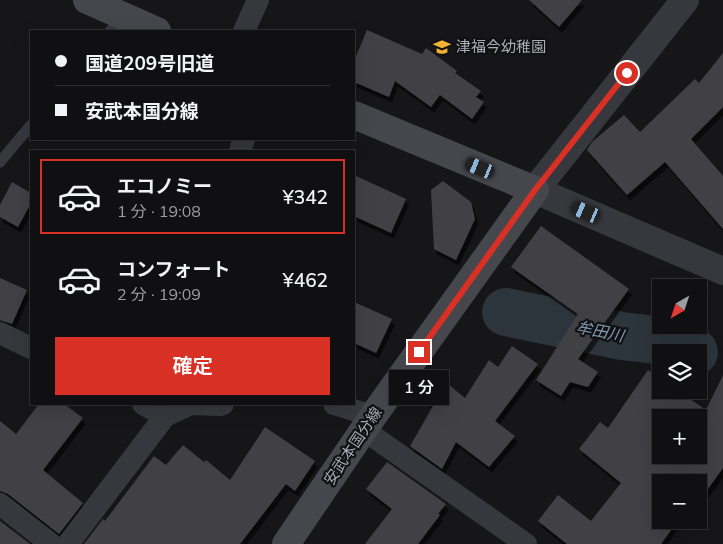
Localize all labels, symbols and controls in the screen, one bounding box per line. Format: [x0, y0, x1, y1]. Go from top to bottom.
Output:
school or university icon: 津福今幼稚園 [432, 37, 452, 57]
place label: 津福今幼稚園 [456, 37, 546, 56]
text: 国道209号旧道 [85, 51, 214, 75]
route start [616, 62, 638, 84]
text: 安武本国分線 [85, 99, 199, 123]
car [463, 155, 496, 181]
icon: car [57, 174, 102, 219]
text: エコノミー [117, 174, 212, 198]
text: ¥342 [282, 185, 328, 209]
car [569, 199, 602, 225]
text: 1 分 · 19:08 [117, 201, 201, 221]
icon: car [57, 257, 102, 302]
text: コンフォート [117, 257, 230, 281]
text: ¥462 [282, 268, 328, 292]
north arrow [652, 279, 708, 334]
map controls [652, 279, 707, 529]
text: 2 分 · 19:09 [117, 284, 201, 304]
water label: 牟田川 [575, 317, 627, 346]
button: 確定 [55, 337, 330, 395]
route end [408, 341, 430, 363]
button: layers [652, 344, 707, 399]
callout: 1 分 [389, 370, 449, 404]
text: 1 分 [404, 377, 434, 397]
street label: 安武本国分線 [320, 403, 386, 488]
button: + [652, 409, 707, 464]
button: − [652, 474, 707, 529]

